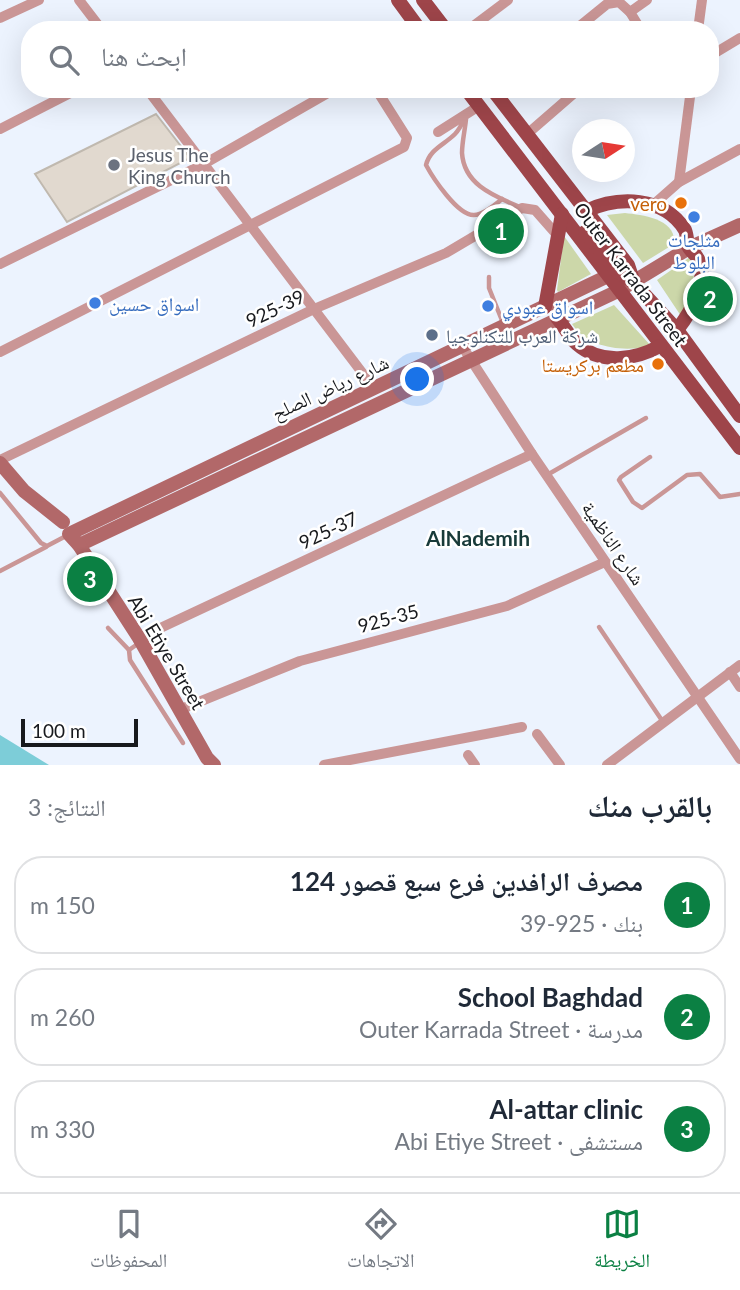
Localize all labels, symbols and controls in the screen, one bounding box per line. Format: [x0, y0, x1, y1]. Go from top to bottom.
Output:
search box [21, 21, 719, 98]
text: ابحث هنا [101, 40, 187, 72]
icon: search [45, 41, 83, 79]
north arrow [572, 119, 635, 182]
place label: Jesus The King Church [128, 143, 231, 188]
marker: Jesus The King Church [106, 157, 122, 173]
place label: vero [630, 192, 667, 215]
marker: vero [673, 195, 689, 211]
street label: Outer Karrada Street [569, 198, 693, 351]
pin: 1 [478, 205, 524, 257]
marker: مثلجات البلوط [686, 209, 702, 225]
place label: مثلجات البلوط [668, 228, 720, 274]
pin: 2 [687, 273, 733, 325]
street label: 925-39 [242, 284, 308, 332]
place label: اسواق حسين [109, 292, 199, 316]
marker: اسواق حسين [87, 295, 103, 311]
place label: اسواق عبودي [502, 295, 593, 322]
marker: اسواق عبودي [480, 298, 496, 314]
place label: شركة العرب للتكنلوجيا [446, 324, 598, 348]
marker: شركة العرب للتكنلوجيا [424, 327, 440, 343]
street label: شارع رياض الصلح [268, 350, 393, 426]
place label: مطعم بركريستا [541, 353, 644, 378]
marker: مطعم بركريستا [650, 356, 666, 372]
your location [400, 362, 434, 396]
street label: شارع الناظمية [577, 497, 650, 590]
street label: 925-37 [295, 506, 361, 554]
district label: AlNademih [425, 525, 530, 550]
pin: 3 [67, 553, 113, 605]
street label: Abi Etiye Street [124, 591, 210, 714]
street label: 925-35 [355, 599, 421, 637]
scale bar [21, 716, 138, 748]
text: 100 m [32, 719, 86, 742]
text: بالقرب منك [588, 787, 712, 823]
text: النتائج: 3 [28, 793, 106, 821]
text: مصرف الرافدين فرع سبع قصور 124 [290, 865, 643, 897]
text: 150 m [30, 891, 95, 919]
text: 1 [680, 891, 694, 919]
text: بنك · 925-39 [520, 909, 643, 937]
text: School Baghdad [458, 981, 643, 1013]
text: 260 m [30, 1003, 95, 1031]
text: 2 [680, 1003, 694, 1031]
text: مدرسة · Outer Karrada Street [359, 1015, 643, 1043]
text: Al-attar clinic [489, 1093, 643, 1125]
text: 330 m [30, 1115, 95, 1143]
text: 3 [680, 1115, 694, 1143]
text: مستشفى · Abi Etiye Street [394, 1127, 643, 1155]
tab: المحفوظات [90, 1205, 167, 1279]
tab: الاتجاهات [347, 1205, 414, 1279]
tab: الخريطة [594, 1205, 650, 1279]

